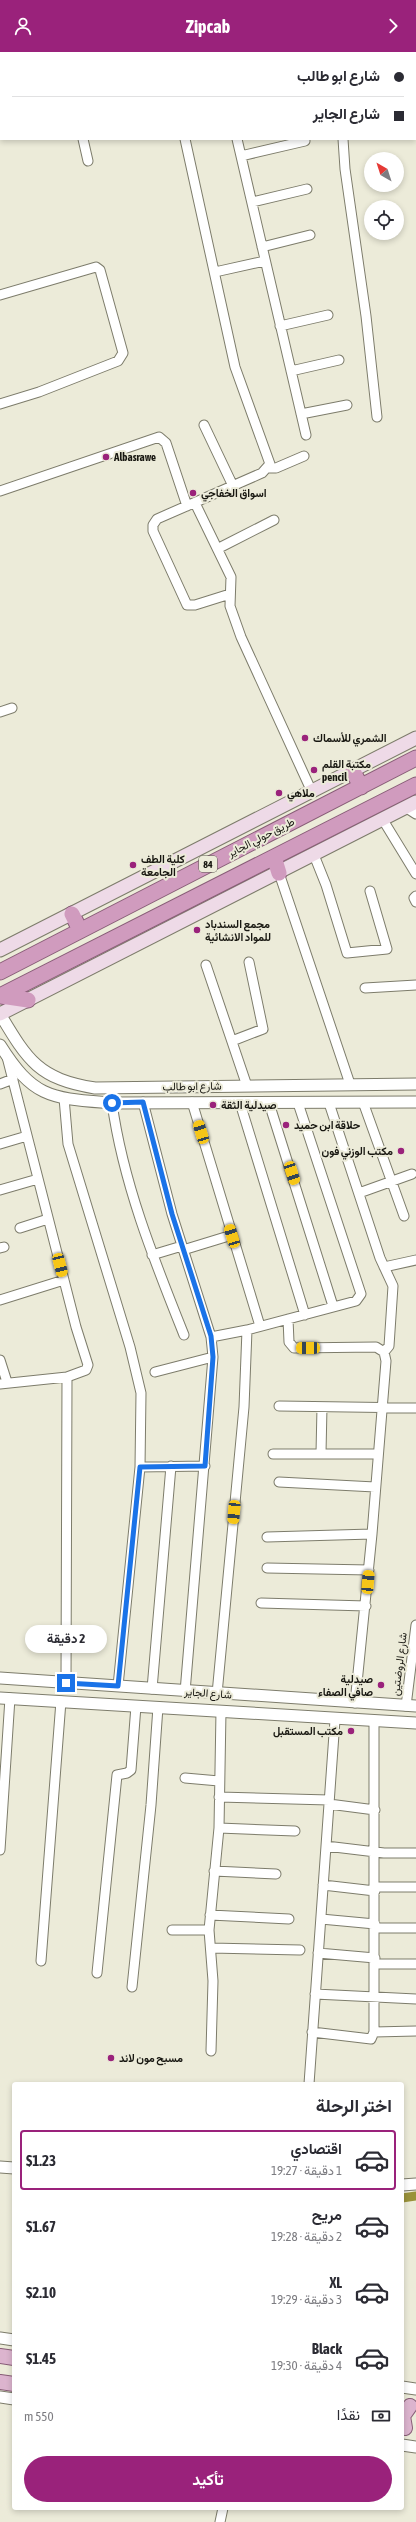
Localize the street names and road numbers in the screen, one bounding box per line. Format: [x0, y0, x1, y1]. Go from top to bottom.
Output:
street label: طريق حولي الجاير [225, 815, 298, 863]
road number: 84 [199, 856, 217, 872]
street label: شارع ابو طالب [162, 1079, 222, 1095]
street label: شارع الروضتين [389, 1631, 411, 1697]
street label: شارع الجاير [183, 1685, 233, 1703]

